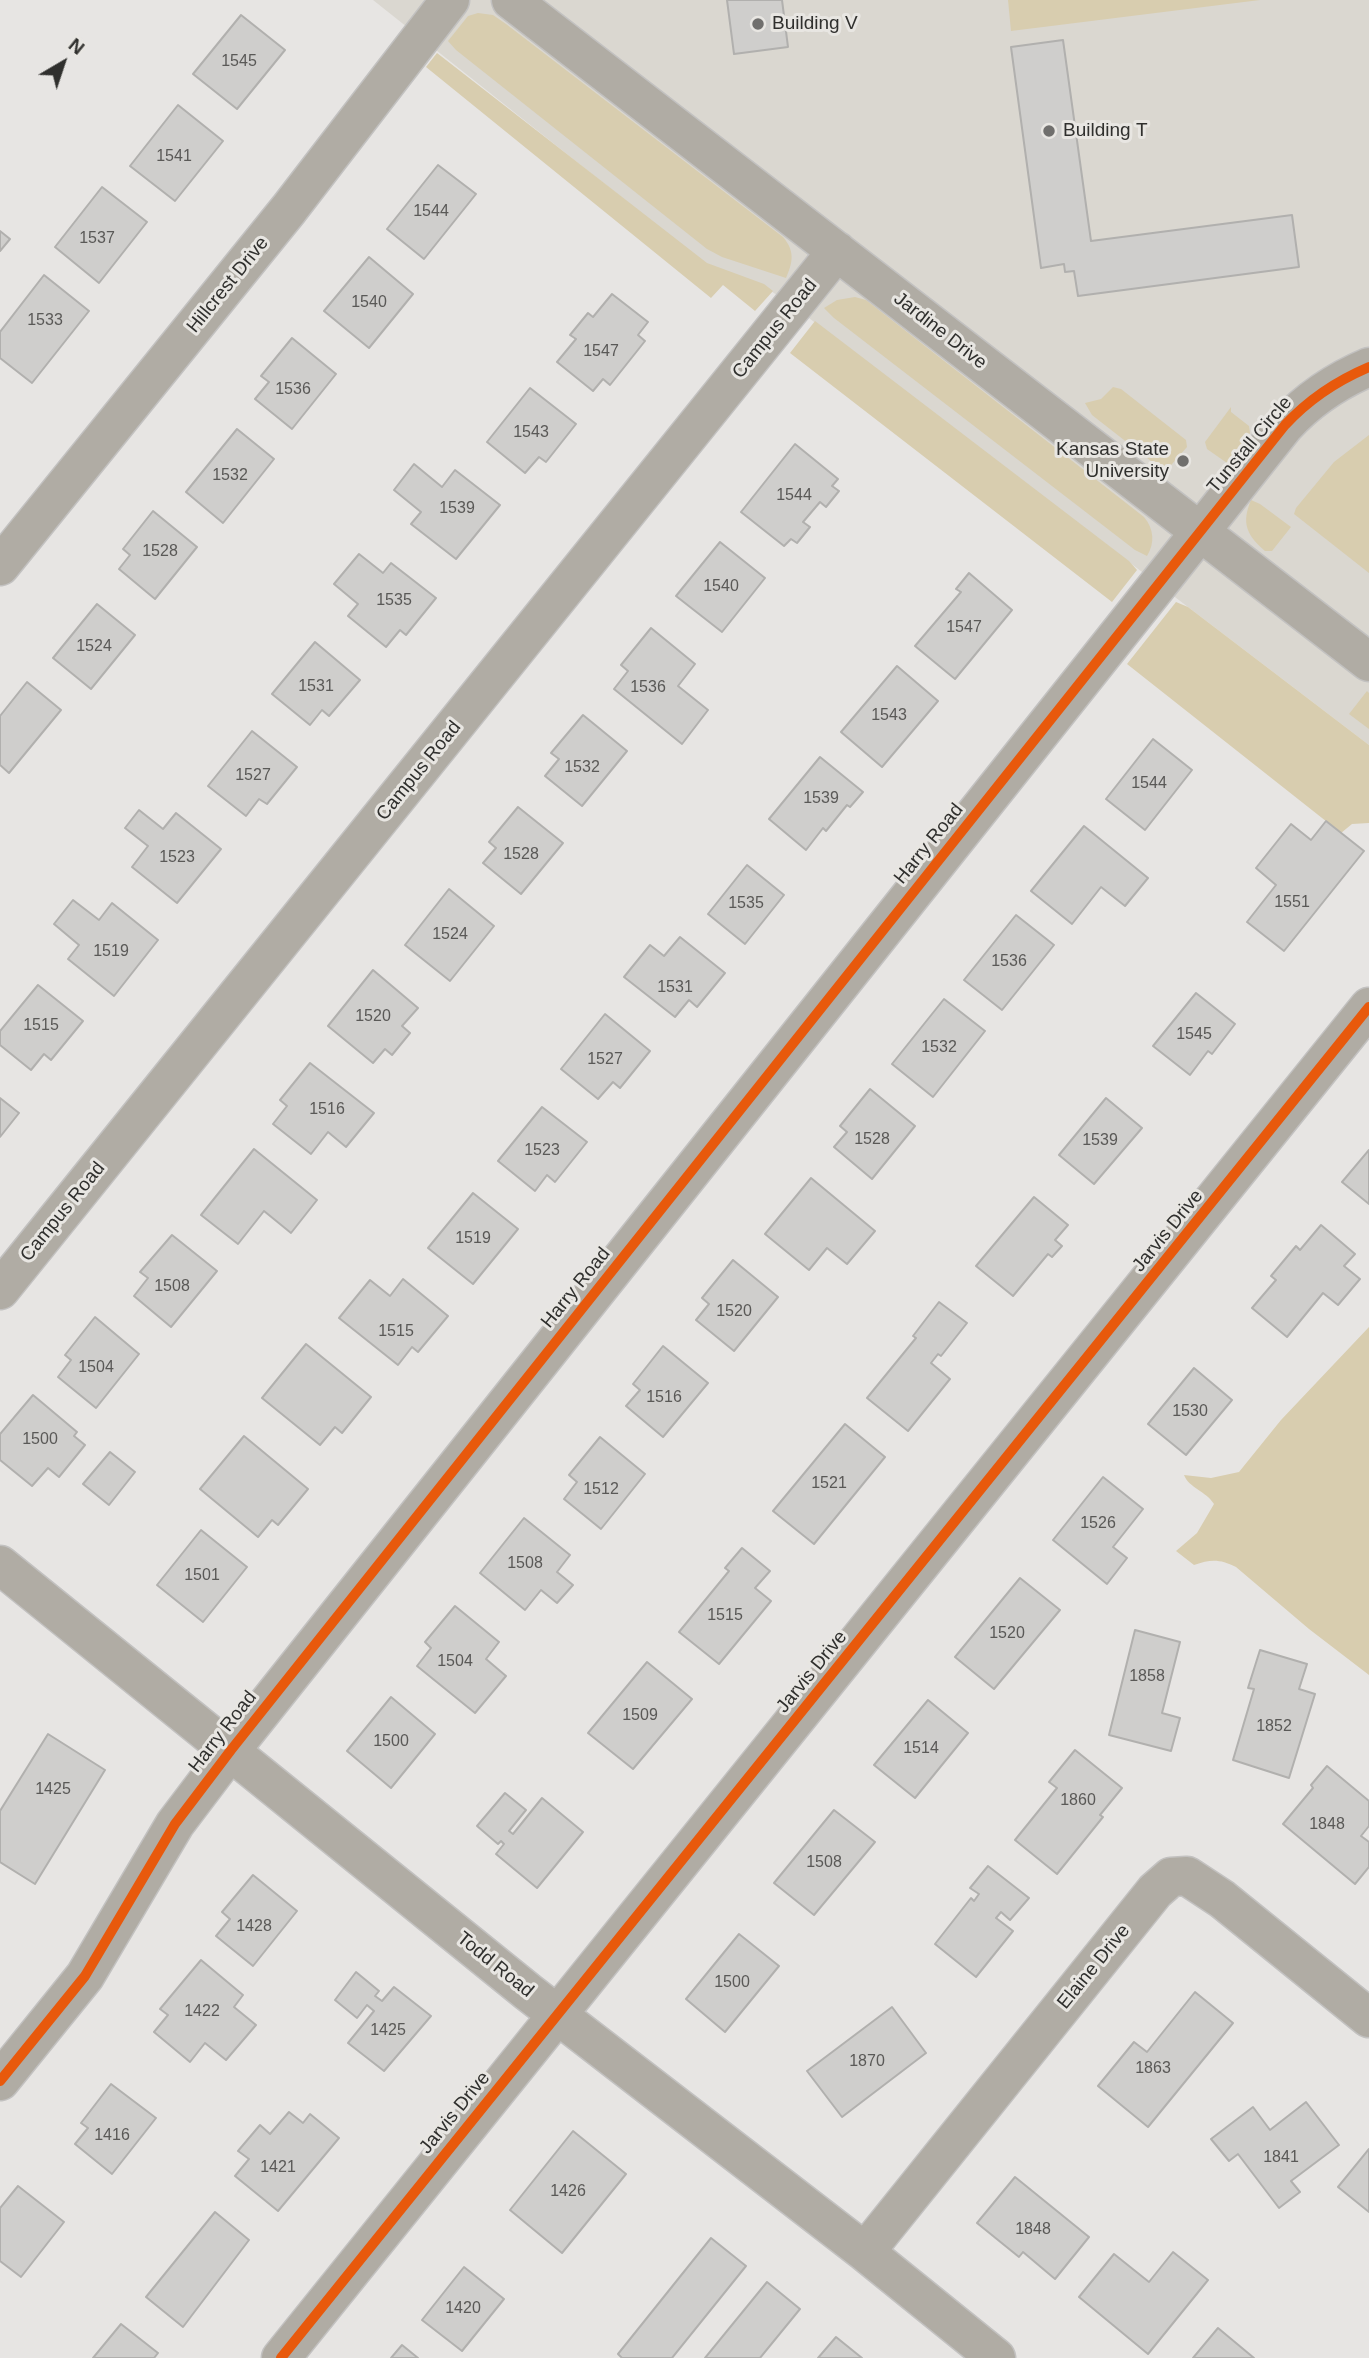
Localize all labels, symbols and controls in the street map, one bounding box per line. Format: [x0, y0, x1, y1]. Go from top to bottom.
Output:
place label: Building V [772, 13, 858, 35]
marker: Building V [750, 16, 766, 32]
north arrow [28, 28, 98, 98]
text: N [65, 34, 88, 59]
house number: 1545 [221, 52, 257, 72]
place label: Building T [1063, 120, 1147, 142]
marker: Building T [1041, 123, 1057, 139]
house number: 1541 [156, 147, 192, 167]
house number: 1544 [413, 202, 449, 222]
house number: 1537 [79, 229, 115, 249]
street label: Hillcrest Drive [182, 232, 274, 338]
street label: Campus Road [728, 275, 822, 383]
street label: Jardine Drive [889, 288, 991, 374]
house number: 1540 [351, 293, 387, 313]
house number: 1533 [27, 311, 63, 331]
house number: 1547 [583, 342, 619, 362]
house number: 1536 [275, 380, 311, 400]
street label: Tunstall Circle [1203, 392, 1297, 498]
house number: 1543 [513, 423, 549, 443]
place label: Kansas State University [1056, 439, 1169, 483]
marker: Kansas State University [1175, 453, 1191, 469]
house number: 1532 [212, 466, 248, 486]
house number: 1544 [776, 486, 812, 506]
house number: 1539 [439, 499, 475, 519]
house number: 1528 [142, 542, 178, 562]
house number: 1540 [703, 577, 739, 597]
house number: 1535 [376, 591, 412, 611]
house number: 1547 [946, 618, 982, 638]
house number: 1524 [76, 637, 112, 657]
house number: 1531 [298, 677, 334, 697]
house number: 1536 [630, 678, 666, 698]
house number: 1543 [871, 706, 907, 726]
street label: Campus Road [372, 717, 466, 825]
house number: 1532 [564, 758, 600, 778]
house number: 1527 [235, 766, 271, 786]
house number: 1544 [1131, 774, 1167, 794]
house number: 1539 [803, 789, 839, 809]
street label: Harry Road [890, 799, 968, 889]
house number: 1528 [503, 845, 539, 865]
house number: 1523 [159, 848, 195, 868]
house number: 1551 [1274, 893, 1310, 913]
house number: 1535 [728, 894, 764, 914]
house number: 1524 [432, 925, 468, 945]
house number: 1519 [93, 942, 129, 962]
house number: 1536 [991, 952, 1027, 972]
house number: 1531 [657, 978, 693, 998]
house number: 1520 [355, 1007, 391, 1027]
house number: 1515 [23, 1016, 59, 1036]
house number: 1545 [1176, 1025, 1212, 1045]
house number: 1532 [921, 1038, 957, 1058]
house number: 1527 [587, 1050, 623, 1070]
house number: 1516 [309, 1100, 345, 1120]
house number: 1528 [854, 1130, 890, 1150]
house number: 1539 [1082, 1131, 1118, 1151]
house number: 1523 [524, 1141, 560, 1161]
street label: Campus Road [16, 1158, 110, 1266]
street label: Jarvis Drive [1128, 1185, 1208, 1277]
house number: 1519 [455, 1229, 491, 1249]
street label: Harry Road [537, 1243, 615, 1333]
house number: 1508 [154, 1277, 190, 1297]
house number: 1520 [716, 1302, 752, 1322]
house number: 1515 [378, 1322, 414, 1342]
house number: 1504 [78, 1358, 114, 1378]
house number: 1516 [646, 1388, 682, 1408]
house number: 1530 [1172, 1402, 1208, 1422]
house number: 1500 [22, 1430, 58, 1450]
house number: 1521 [811, 1474, 847, 1494]
house number: 1512 [583, 1480, 619, 1500]
house number: 1526 [1080, 1514, 1116, 1534]
house number: 1508 [507, 1554, 543, 1574]
house number: 1501 [184, 1566, 220, 1586]
house number: 1515 [707, 1606, 743, 1626]
house number: 1520 [989, 1624, 1025, 1644]
street label: Jarvis Drive [772, 1626, 852, 1718]
house number: 1504 [437, 1652, 473, 1672]
house number: 1858 [1129, 1667, 1165, 1687]
street label: Harry Road [184, 1687, 262, 1777]
house number: 1509 [622, 1706, 658, 1726]
house number: 1852 [1256, 1717, 1292, 1737]
house number: 1500 [373, 1732, 409, 1752]
house number: 1514 [903, 1739, 939, 1759]
house number: 1425 [35, 1780, 71, 1800]
house number: 1860 [1060, 1791, 1096, 1811]
house number: 1848 [1309, 1815, 1345, 1835]
house number: 1508 [806, 1853, 842, 1873]
house number: 1428 [236, 1917, 272, 1937]
street label: Elaine Drive [1053, 1920, 1135, 2014]
street label: Todd Road [452, 1927, 538, 2003]
house number: 1500 [714, 1973, 750, 1993]
house number: 1422 [184, 2002, 220, 2022]
house number: 1425 [370, 2021, 406, 2041]
house number: 1870 [849, 2052, 885, 2072]
house number: 1863 [1135, 2059, 1171, 2079]
street label: Jarvis Drive [415, 2067, 495, 2159]
house number: 1416 [94, 2126, 130, 2146]
house number: 1841 [1263, 2148, 1299, 2168]
house number: 1421 [260, 2158, 296, 2178]
house number: 1426 [550, 2182, 586, 2202]
house number: 1848 [1015, 2220, 1051, 2240]
house number: 1420 [445, 2299, 481, 2319]

